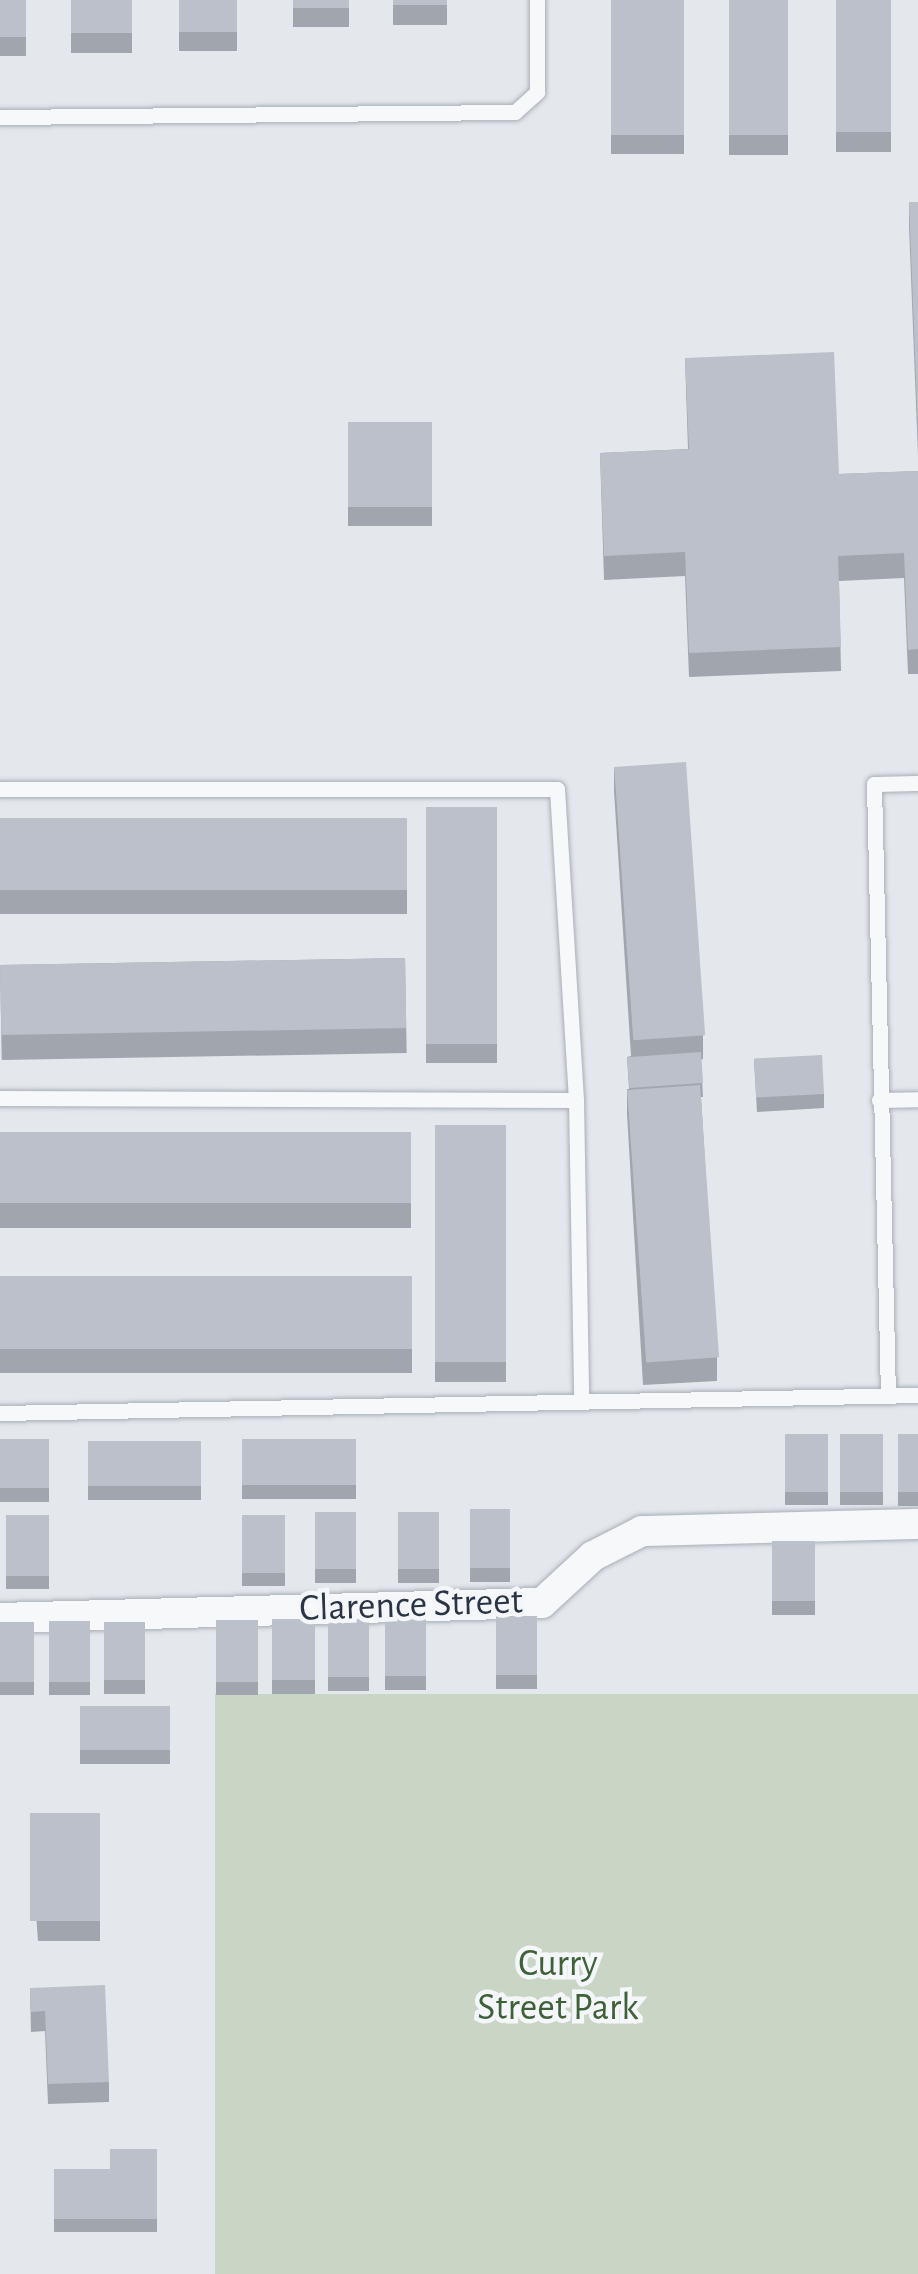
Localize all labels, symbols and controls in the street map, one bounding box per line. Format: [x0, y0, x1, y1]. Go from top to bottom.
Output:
street label: Clarence Street [298, 1579, 524, 1633]
park label: Curry Street Park [477, 1942, 639, 2032]

